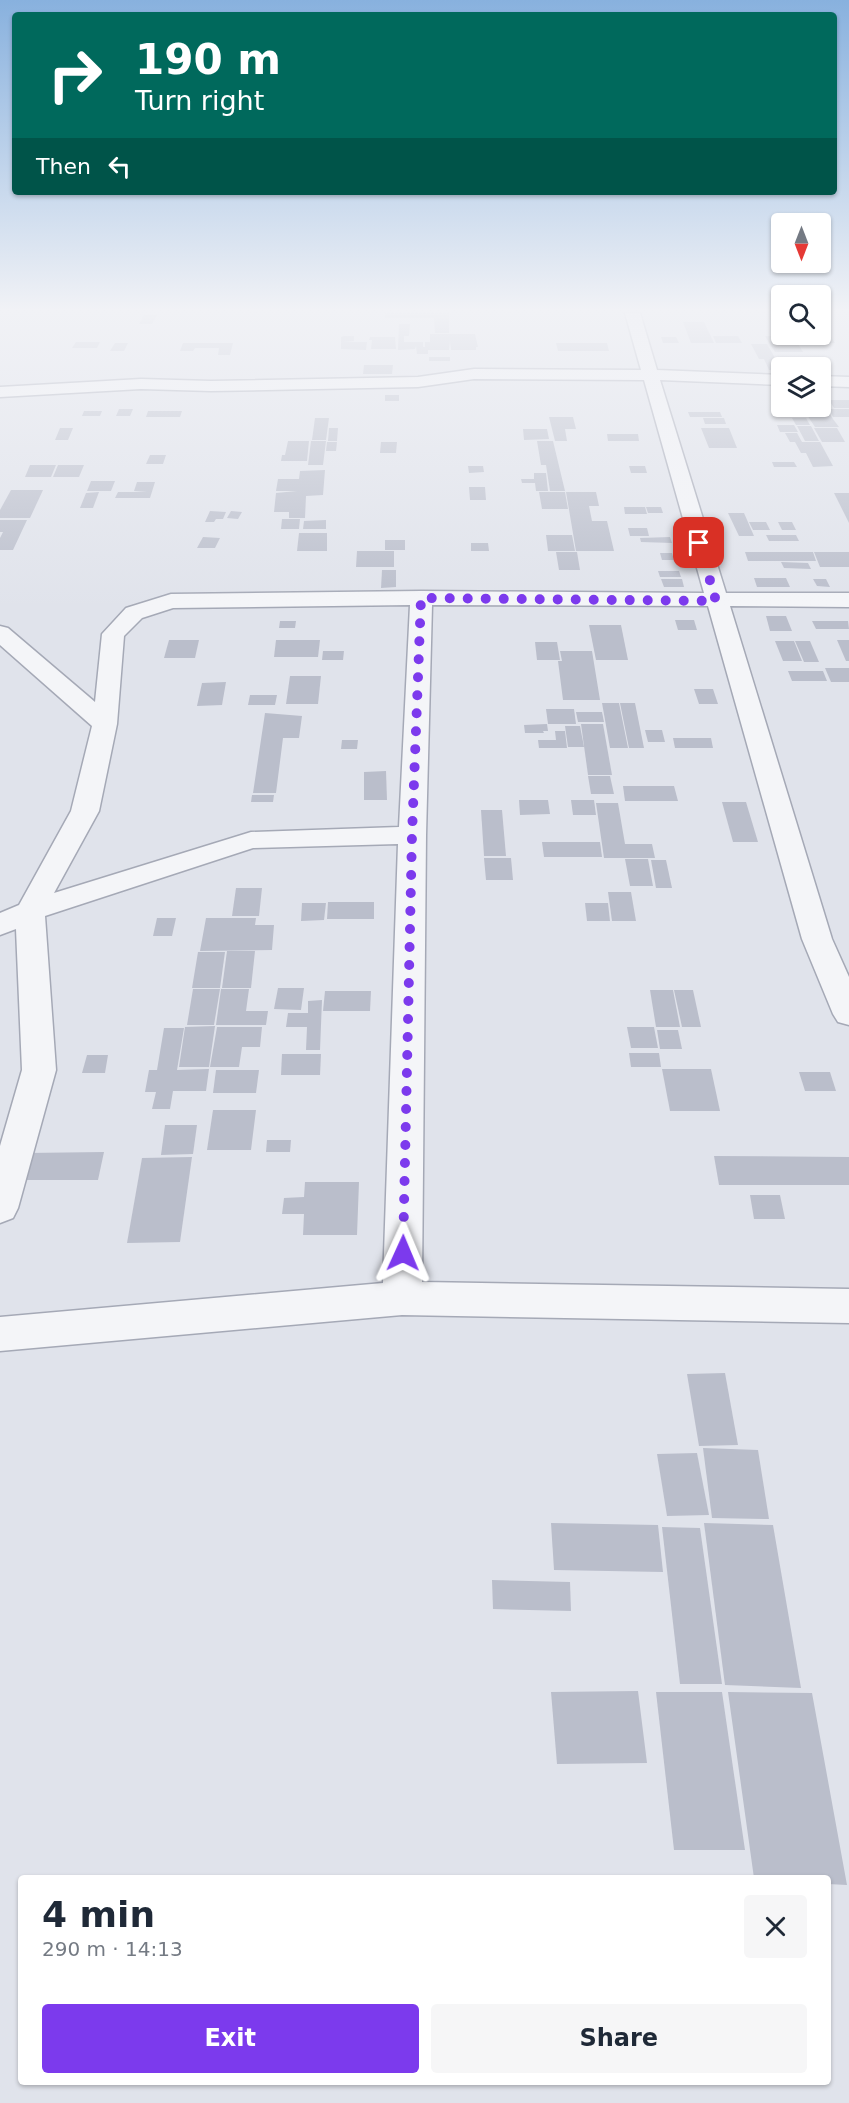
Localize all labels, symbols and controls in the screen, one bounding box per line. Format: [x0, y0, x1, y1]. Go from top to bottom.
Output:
text: 190 m [135, 35, 281, 84]
icon: right [36, 36, 114, 114]
text: Turn right [135, 85, 264, 116]
icon: left [103, 150, 136, 183]
text: Then [36, 154, 91, 179]
north arrow [771, 213, 831, 273]
map controls [771, 213, 831, 417]
button: search [771, 285, 831, 345]
button: layers [771, 357, 831, 417]
pin [673, 517, 724, 568]
icon: arrive [682, 526, 715, 559]
position arrow [371, 1221, 435, 1285]
text: 4 min [42, 1894, 155, 1935]
button: close [744, 1895, 807, 1958]
text: 290 m · 14:13 [42, 1937, 183, 1961]
button: Exit [42, 2004, 419, 2073]
button: Share [431, 2004, 807, 2073]

